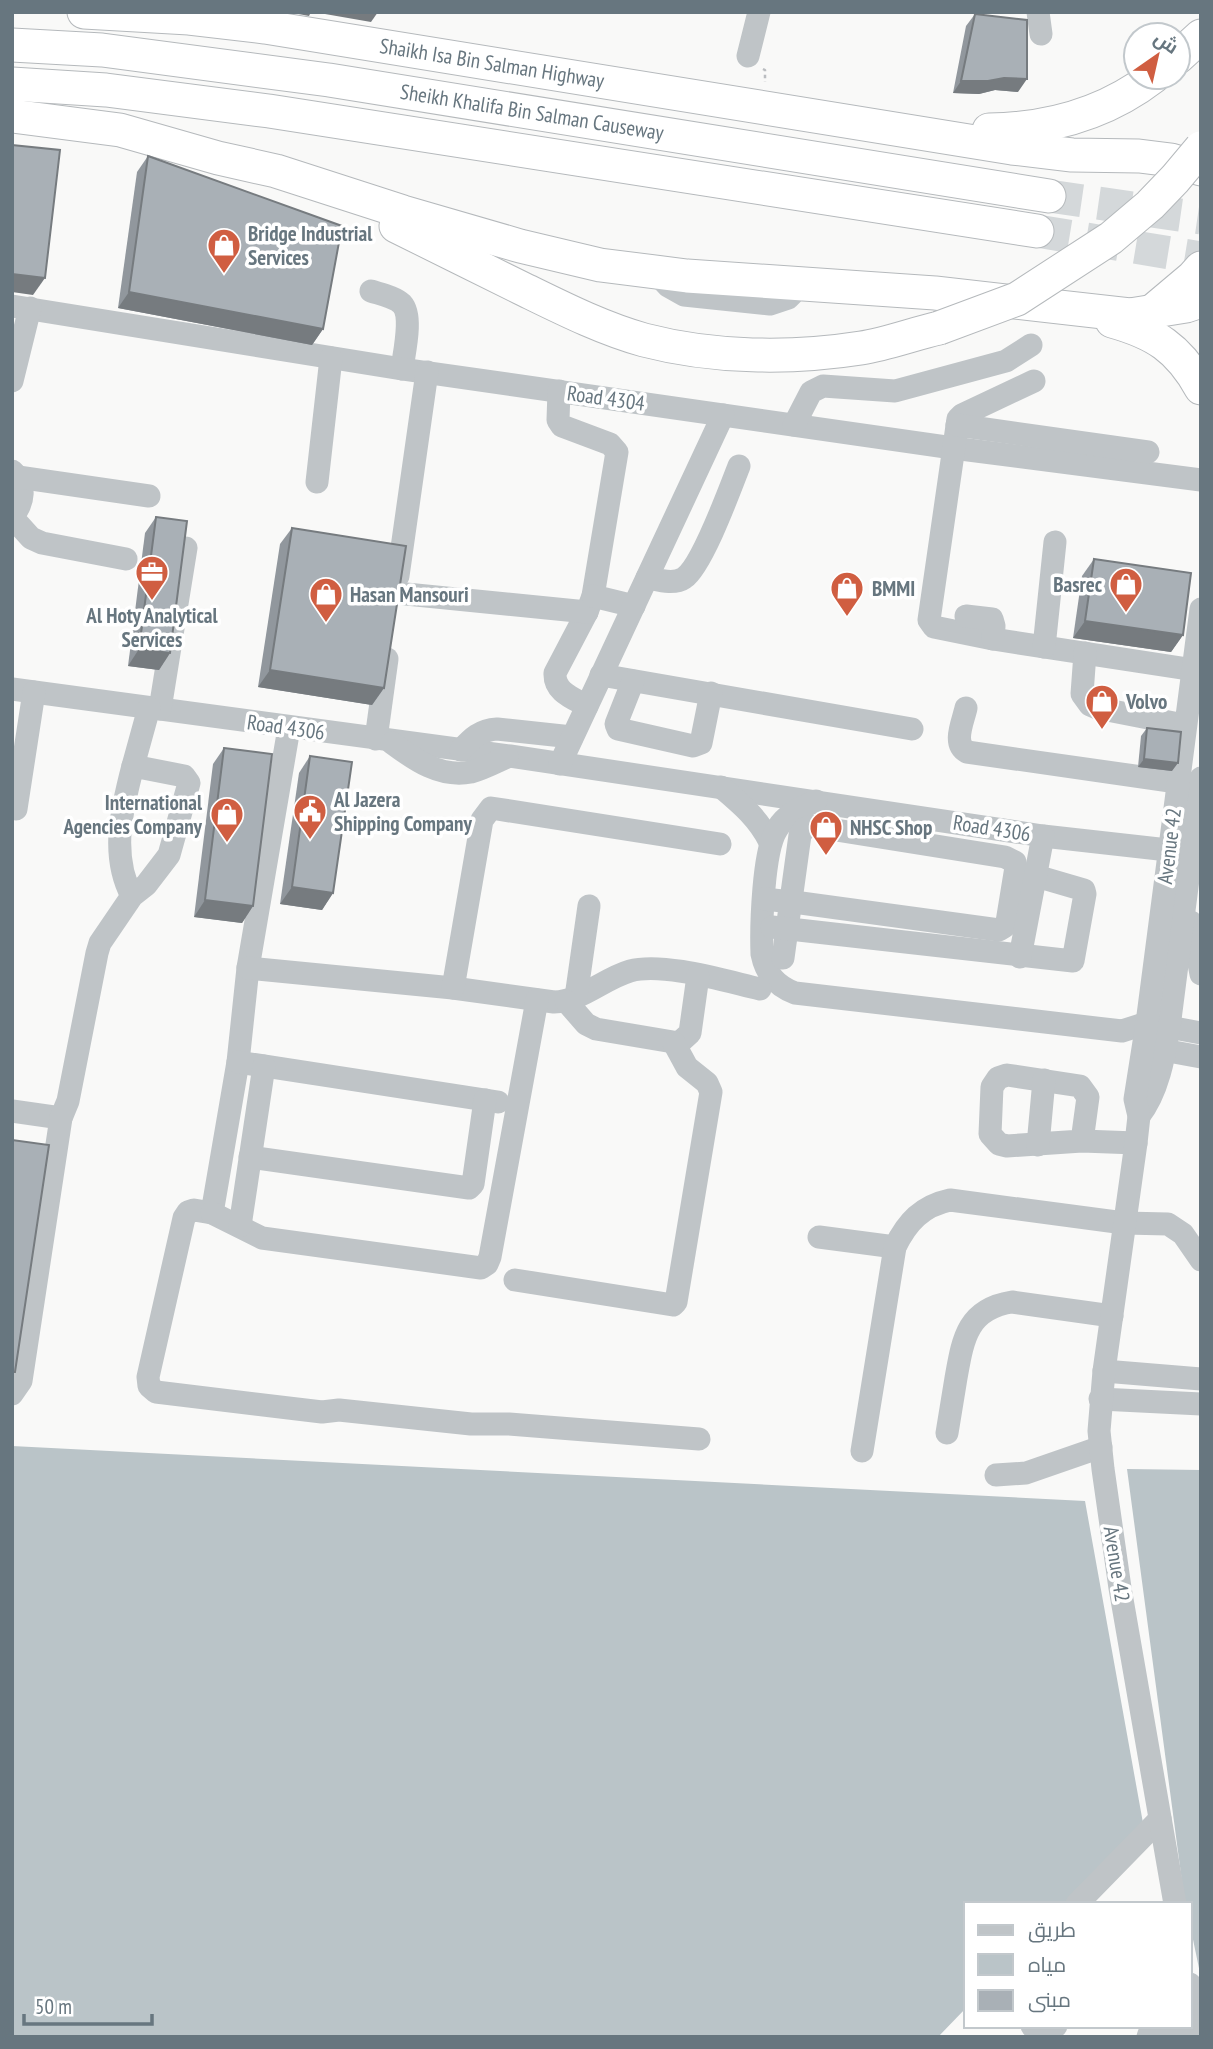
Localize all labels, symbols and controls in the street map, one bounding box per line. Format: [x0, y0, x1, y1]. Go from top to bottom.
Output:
north arrow [1122, 21, 1192, 91]
text: ش [1150, 25, 1183, 59]
street label: Shaikh Isa Bin Salman Highway [378, 32, 606, 94]
street label: Sheikh Khalifa Bin Salman Causeway [398, 78, 666, 146]
place label: Bridge Industrial Services [248, 220, 373, 271]
shop icon: Bridge Industrial Services [205, 226, 243, 275]
street label: Road 4304 [565, 379, 647, 417]
office icon: Al Hoty Analytical Services [133, 553, 171, 602]
shop icon: Basrec [1107, 565, 1145, 614]
shop icon: BMMI [828, 569, 866, 618]
place label: Basrec [1053, 571, 1103, 598]
shop icon: Hasan Mansouri [307, 575, 345, 624]
place label: BMMI [872, 575, 915, 602]
place label: Hasan Mansouri [350, 581, 469, 608]
place label: Al Hoty Analytical Services [85, 602, 219, 653]
shop icon: Volvo [1083, 682, 1121, 731]
place label: Volvo [1125, 688, 1167, 715]
street label: Road 4306 [245, 708, 327, 746]
place label: Al Jazera Shipping Company [333, 786, 472, 837]
place label: International Agencies Company [62, 789, 203, 840]
public building icon: Al Jazera Shipping Company [291, 792, 329, 841]
shop icon: International Agencies Company [208, 795, 246, 844]
street label: Avenue 42 [1151, 806, 1187, 886]
shop icon: NHSC Shop [807, 808, 845, 857]
street label: Road 4306 [951, 809, 1033, 847]
place label: NHSC Shop [850, 814, 932, 841]
street label: Avenue 42 [1098, 1524, 1136, 1604]
legend [964, 1902, 1192, 2028]
text: طريق [1028, 1916, 1076, 1943]
text: مياه [1028, 1951, 1066, 1978]
scale bar [24, 1982, 152, 2026]
text: مبنى [1028, 1986, 1071, 2013]
text: 50 m [35, 1993, 72, 2020]

